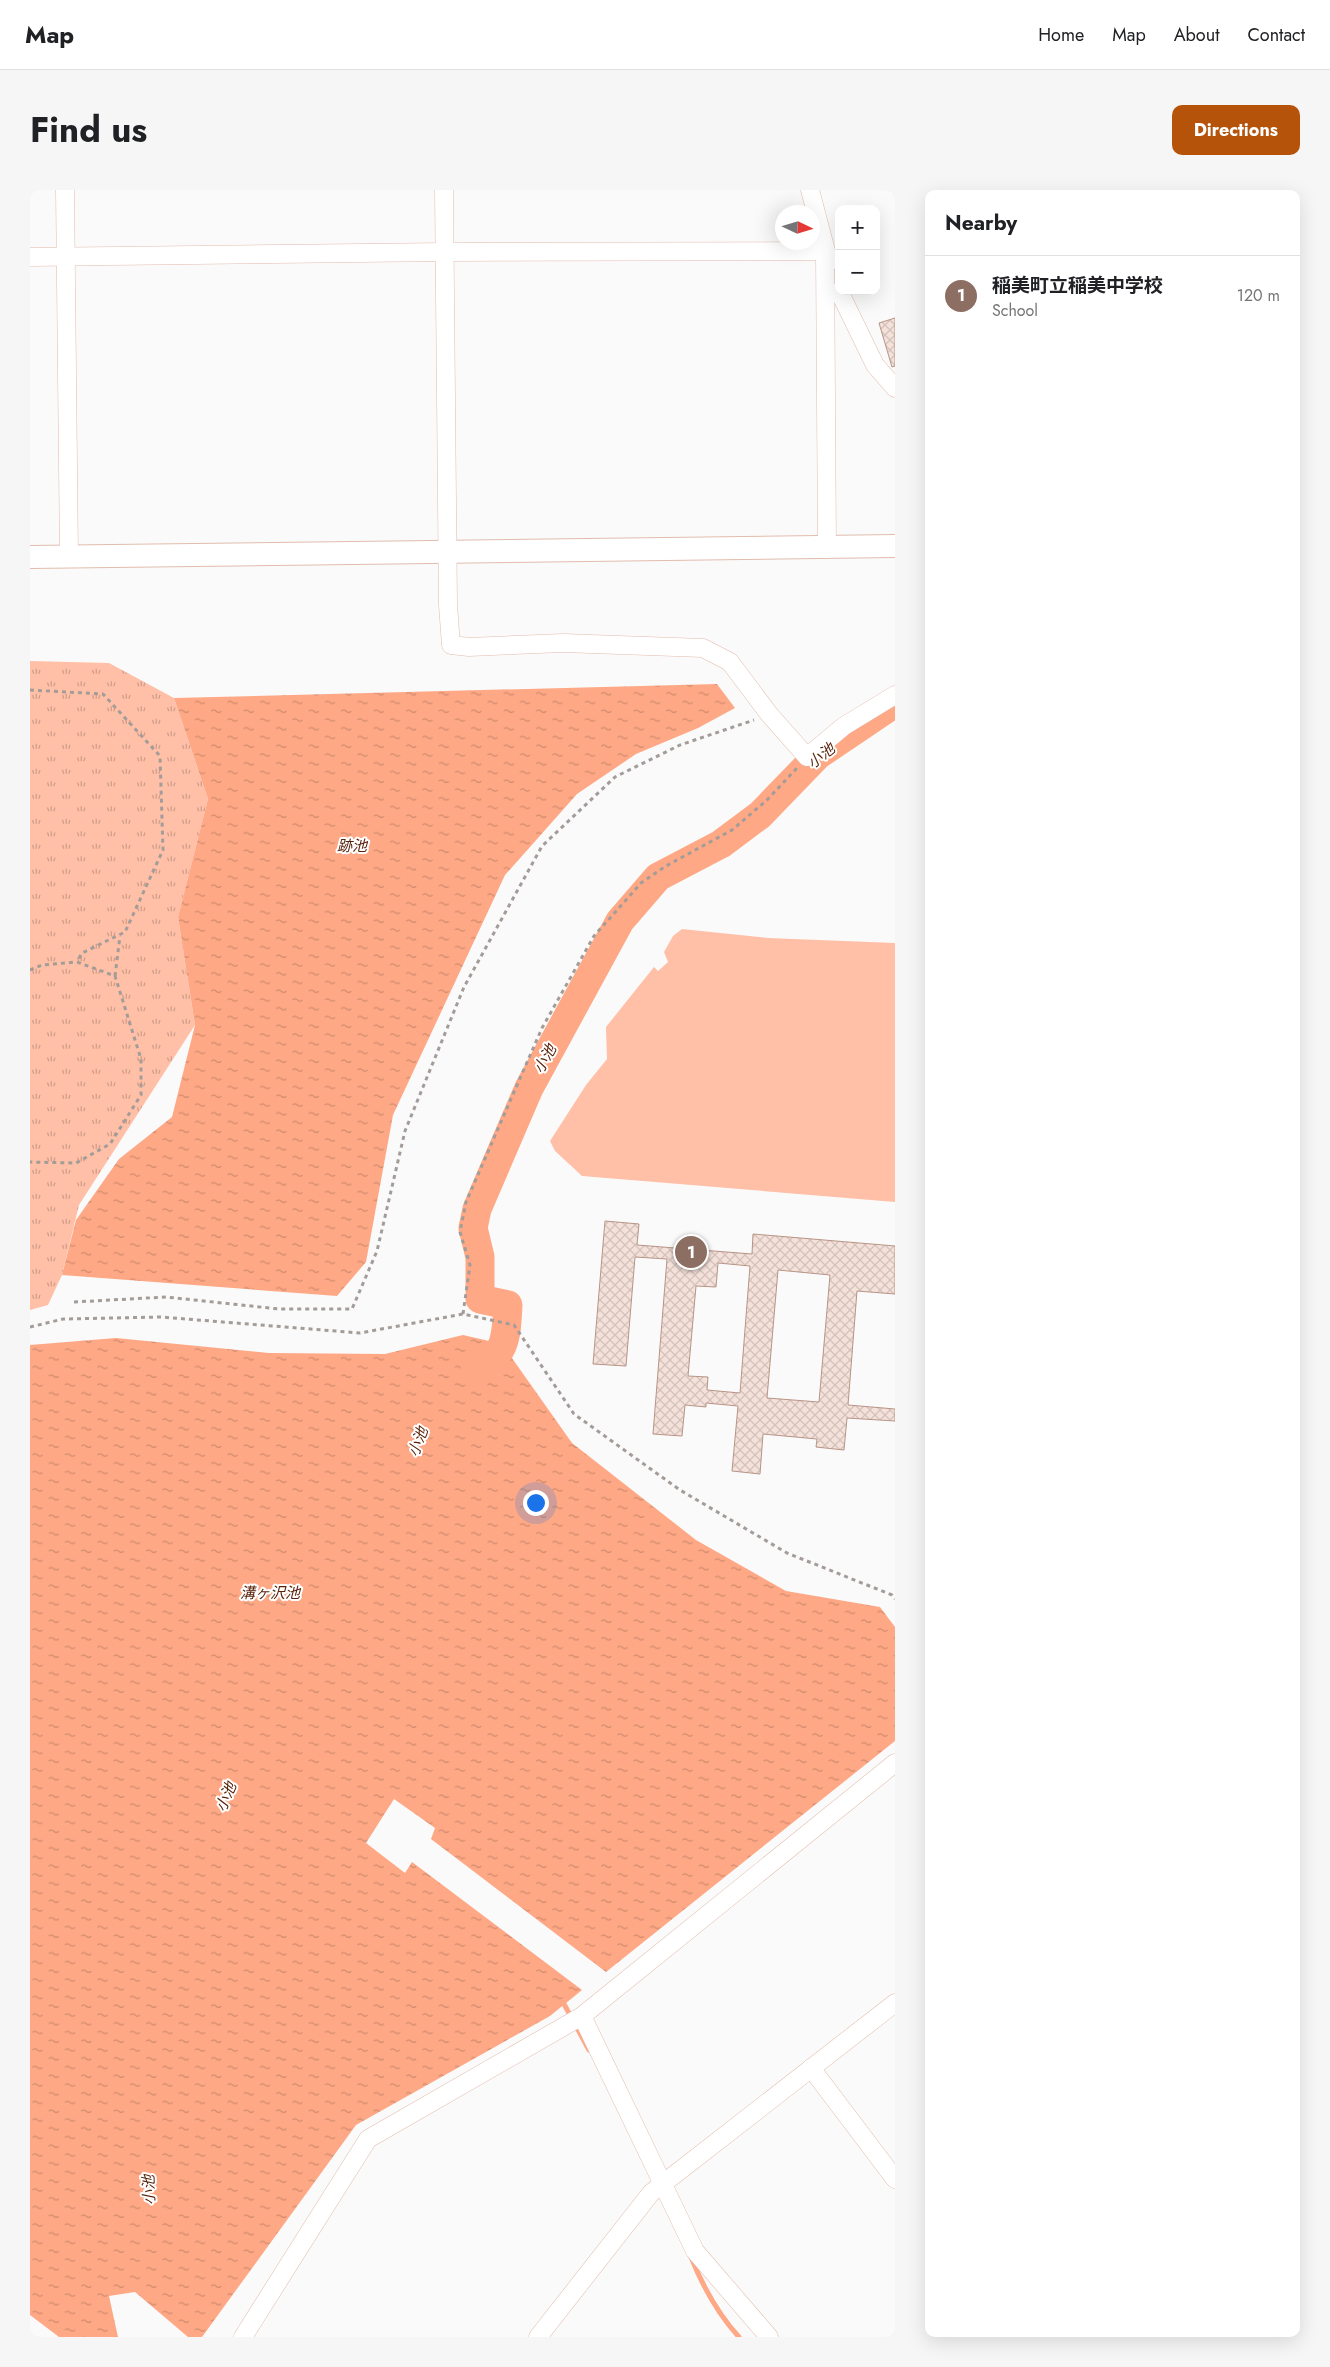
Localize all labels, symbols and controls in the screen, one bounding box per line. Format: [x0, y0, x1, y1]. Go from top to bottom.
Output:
text: Map [25, 17, 74, 52]
text: Home [1038, 22, 1084, 48]
text: Map [1112, 22, 1146, 48]
text: About [1174, 22, 1219, 48]
text: Contact [1247, 22, 1305, 48]
text: Find us [30, 105, 147, 155]
button: Directions [1172, 105, 1300, 155]
north arrow [775, 205, 820, 250]
map controls [835, 205, 880, 295]
button: + [835, 205, 880, 250]
text: Nearby [945, 208, 1017, 238]
button: − [835, 250, 880, 295]
text: 稲美町立稲美中学校 [992, 272, 1163, 299]
text: 1 [957, 284, 965, 307]
text: 120 m [1237, 284, 1280, 307]
text: School [992, 299, 1038, 322]
water label: 小池 [802, 737, 841, 774]
water label: 跡池 [337, 835, 369, 857]
water label: 小池 [528, 1039, 563, 1077]
pin: 1 [675, 1233, 707, 1271]
water label: 小池 [403, 1422, 434, 1460]
your location [523, 1490, 549, 1516]
water label: 溝ヶ沢池 [240, 1582, 302, 1604]
water label: 小池 [210, 1777, 243, 1815]
water label: 小池 [137, 2173, 161, 2205]

